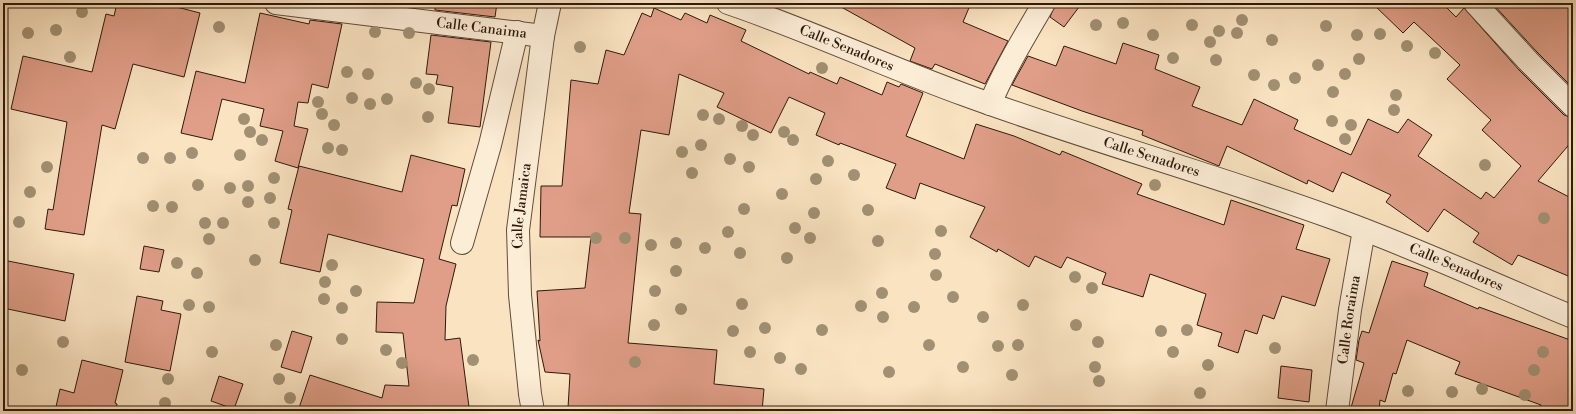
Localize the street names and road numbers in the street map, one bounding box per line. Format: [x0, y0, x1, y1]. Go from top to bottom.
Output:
street label: Calle Canaima [435, 14, 529, 43]
street label: Calle Senadores [797, 21, 897, 76]
street label: Calle Senadores [1101, 134, 1202, 181]
street label: Calle Jamaica [509, 161, 536, 249]
street label: Calle Senadores [1406, 239, 1506, 295]
street label: Calle Roraima [1334, 273, 1365, 365]

